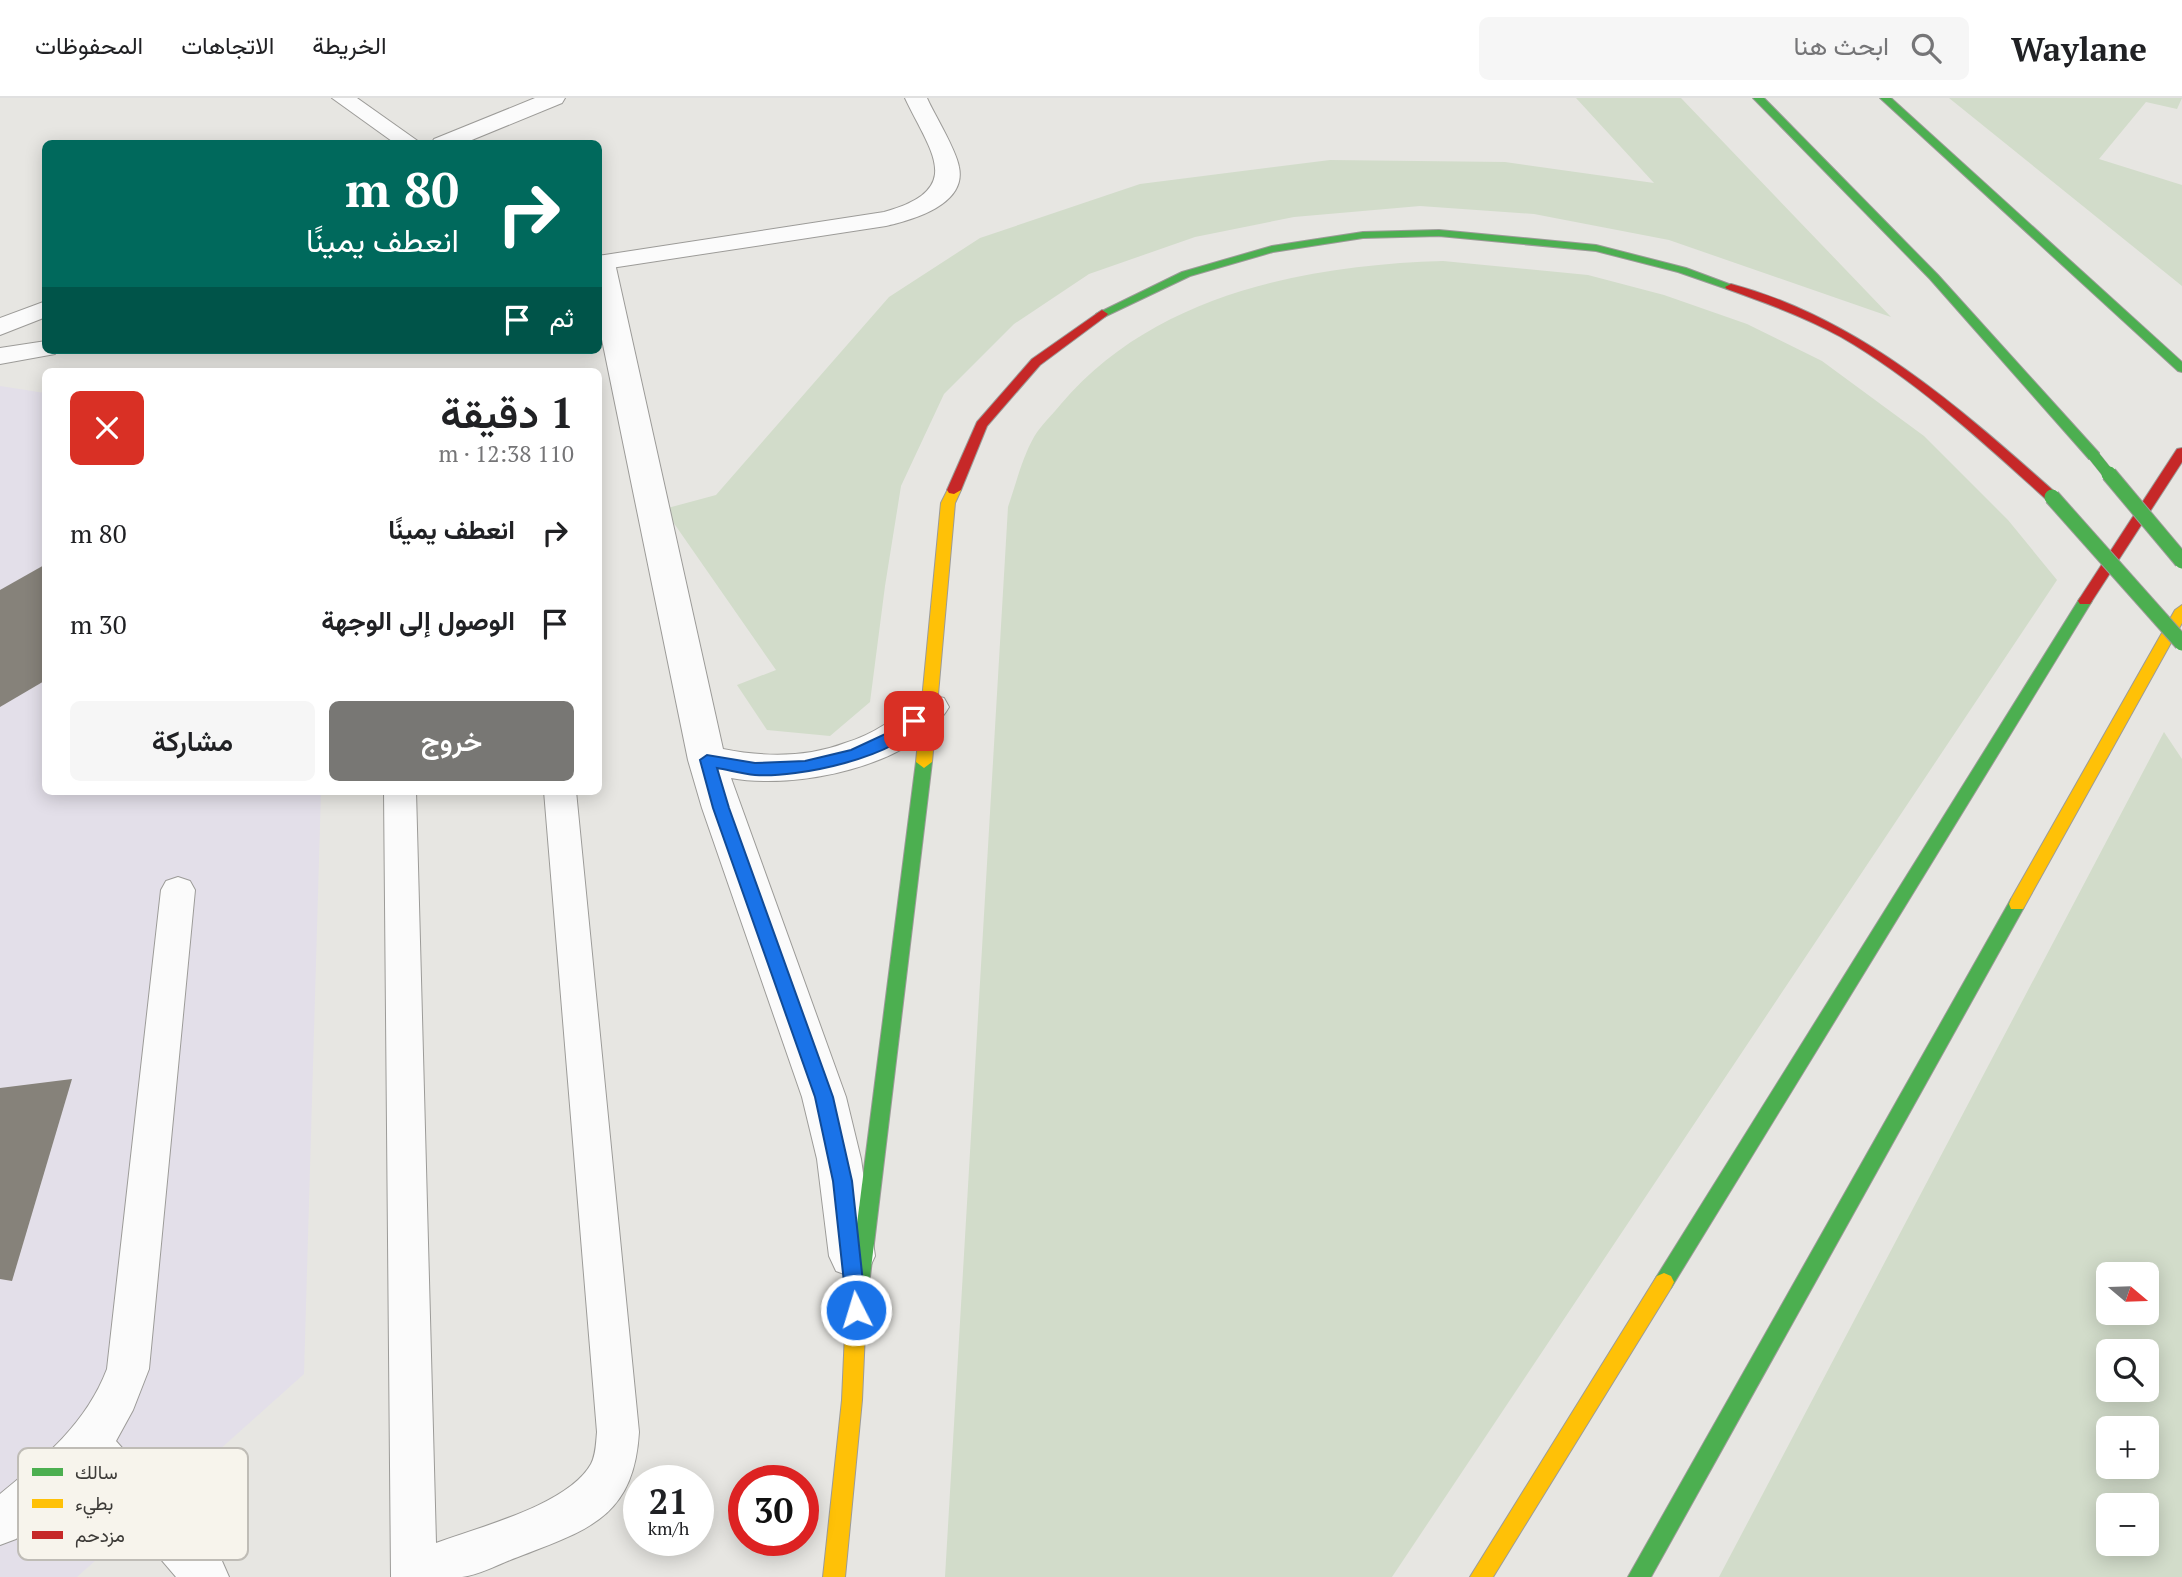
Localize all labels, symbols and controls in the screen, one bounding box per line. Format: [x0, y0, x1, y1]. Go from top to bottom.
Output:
search box [1479, 17, 1969, 80]
text: Waylane [2011, 27, 2147, 70]
text: ابحث هنا [1794, 28, 1889, 62]
text: المحفوظات [35, 29, 143, 61]
text: الاتجاهات [181, 29, 274, 61]
text: الخريطة [312, 29, 387, 61]
icon: search [1907, 29, 1945, 67]
text: 80 m [345, 156, 459, 221]
icon: right [483, 168, 574, 259]
text: انعطف يمينًا [306, 219, 459, 261]
text: ثم [550, 300, 574, 334]
icon: arrive [498, 301, 536, 339]
text: 1 دقيقة [440, 384, 574, 440]
button: close [70, 391, 144, 465]
text: 110 m · 12:38 [439, 438, 574, 469]
text: انعطف يمينًا [388, 512, 515, 546]
icon: right [536, 514, 574, 552]
text: 80 m [70, 516, 127, 550]
text: الوصول إلى الوجهة [321, 603, 515, 637]
icon: arrive [536, 605, 574, 643]
text: 30 m [70, 607, 127, 641]
pin [884, 691, 944, 751]
button: مشاركة [70, 701, 315, 781]
button: خروج [329, 701, 574, 781]
icon: arrive [895, 702, 933, 740]
north arrow [2096, 1262, 2160, 1325]
map controls [2096, 1262, 2159, 1556]
position arrow [819, 1273, 893, 1347]
button: search [2096, 1339, 2159, 1402]
button: + [2096, 1416, 2159, 1479]
legend [18, 1448, 248, 1560]
text: سالك [75, 1459, 118, 1484]
speed limit sign: 30 [728, 1465, 819, 1556]
text: 21 [649, 1478, 688, 1524]
text: بطيء [75, 1490, 113, 1519]
button: − [2096, 1493, 2159, 1556]
text: km/h [648, 1516, 689, 1540]
text: مزدحم [75, 1522, 125, 1548]

